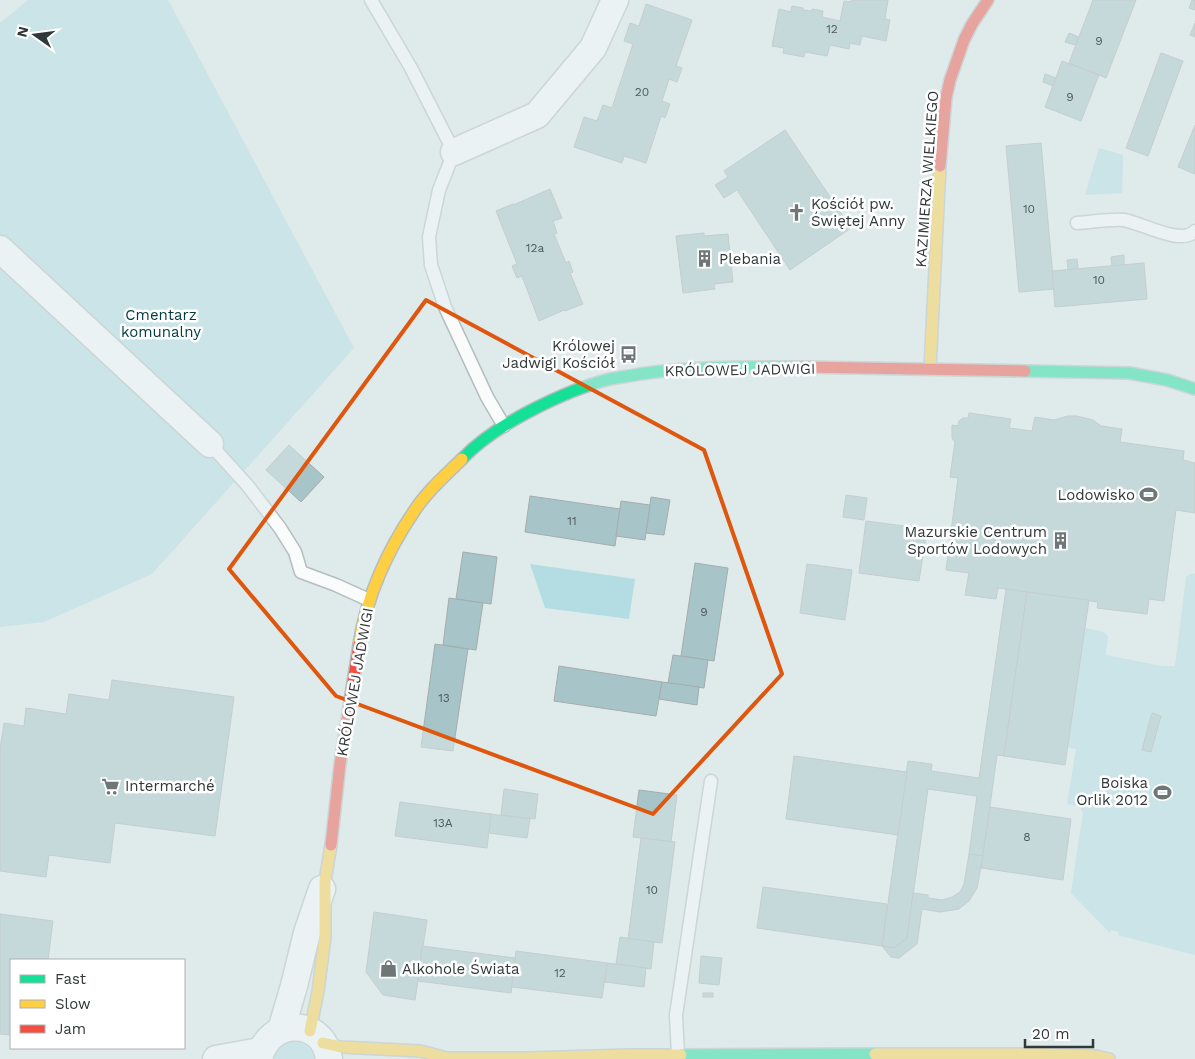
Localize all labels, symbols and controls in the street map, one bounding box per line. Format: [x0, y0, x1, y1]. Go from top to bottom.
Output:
north arrow [10, 10, 60, 60]
house number: 12 [826, 22, 838, 36]
text: N [13, 25, 31, 39]
house number: 9 [1095, 34, 1103, 48]
house number: 20 [635, 85, 649, 99]
street label: KAZIMIERZA WIELKIEGO [912, 90, 942, 268]
house number: 9 [1066, 90, 1074, 104]
place label: Kościół pw. Świętej Anny [811, 195, 905, 230]
house number: 10 [1023, 202, 1035, 216]
church icon: Kościół pw. Świętej Anny [787, 203, 807, 223]
house number: 12a [526, 241, 544, 255]
building icon: Plebania [695, 249, 715, 269]
place label: Plebania [719, 250, 782, 268]
house number: 10 [1093, 273, 1105, 287]
park label: Cmentarz komunalny [121, 306, 201, 341]
place label: Królowej Jadwigi Kościół [502, 337, 615, 372]
bus stop icon: Królowej Jadwigi Kościół [619, 345, 639, 365]
street label: KRÓLOWEJ JADWIGI [665, 359, 815, 380]
sports icon: Lodowisko [1139, 485, 1159, 505]
place label: Lodowisko [1057, 486, 1135, 504]
house number: 11 [567, 514, 577, 528]
place label: Mazurskie Centrum Sportów Lodowych [904, 523, 1047, 558]
building icon: Mazurskie Centrum Sportów Lodowych [1051, 531, 1071, 551]
house number: 9 [700, 605, 708, 619]
street label: KRÓLOWEJ JADWIGI [332, 606, 377, 758]
house number: 13 [438, 691, 450, 705]
place label: Boiska Orlik 2012 [1076, 774, 1148, 809]
supermarket icon: Intermarché [101, 776, 121, 796]
place label: Intermarché [125, 777, 215, 795]
sports icon: Boiska Orlik 2012 [1152, 782, 1172, 802]
house number: 13A [433, 816, 453, 830]
house number: 8 [1023, 830, 1031, 844]
house number: 10 [646, 883, 658, 897]
legend [10, 959, 185, 1049]
shop icon: Alkohole Świata [378, 959, 398, 979]
place label: Alkohole Świata [402, 959, 520, 978]
house number: 12 [554, 966, 566, 980]
text: Fast [55, 970, 87, 988]
text: Slow [55, 995, 91, 1013]
scale bar [1025, 1016, 1092, 1048]
text: Jam [55, 1020, 86, 1038]
text: 20 m [1032, 1025, 1070, 1043]

